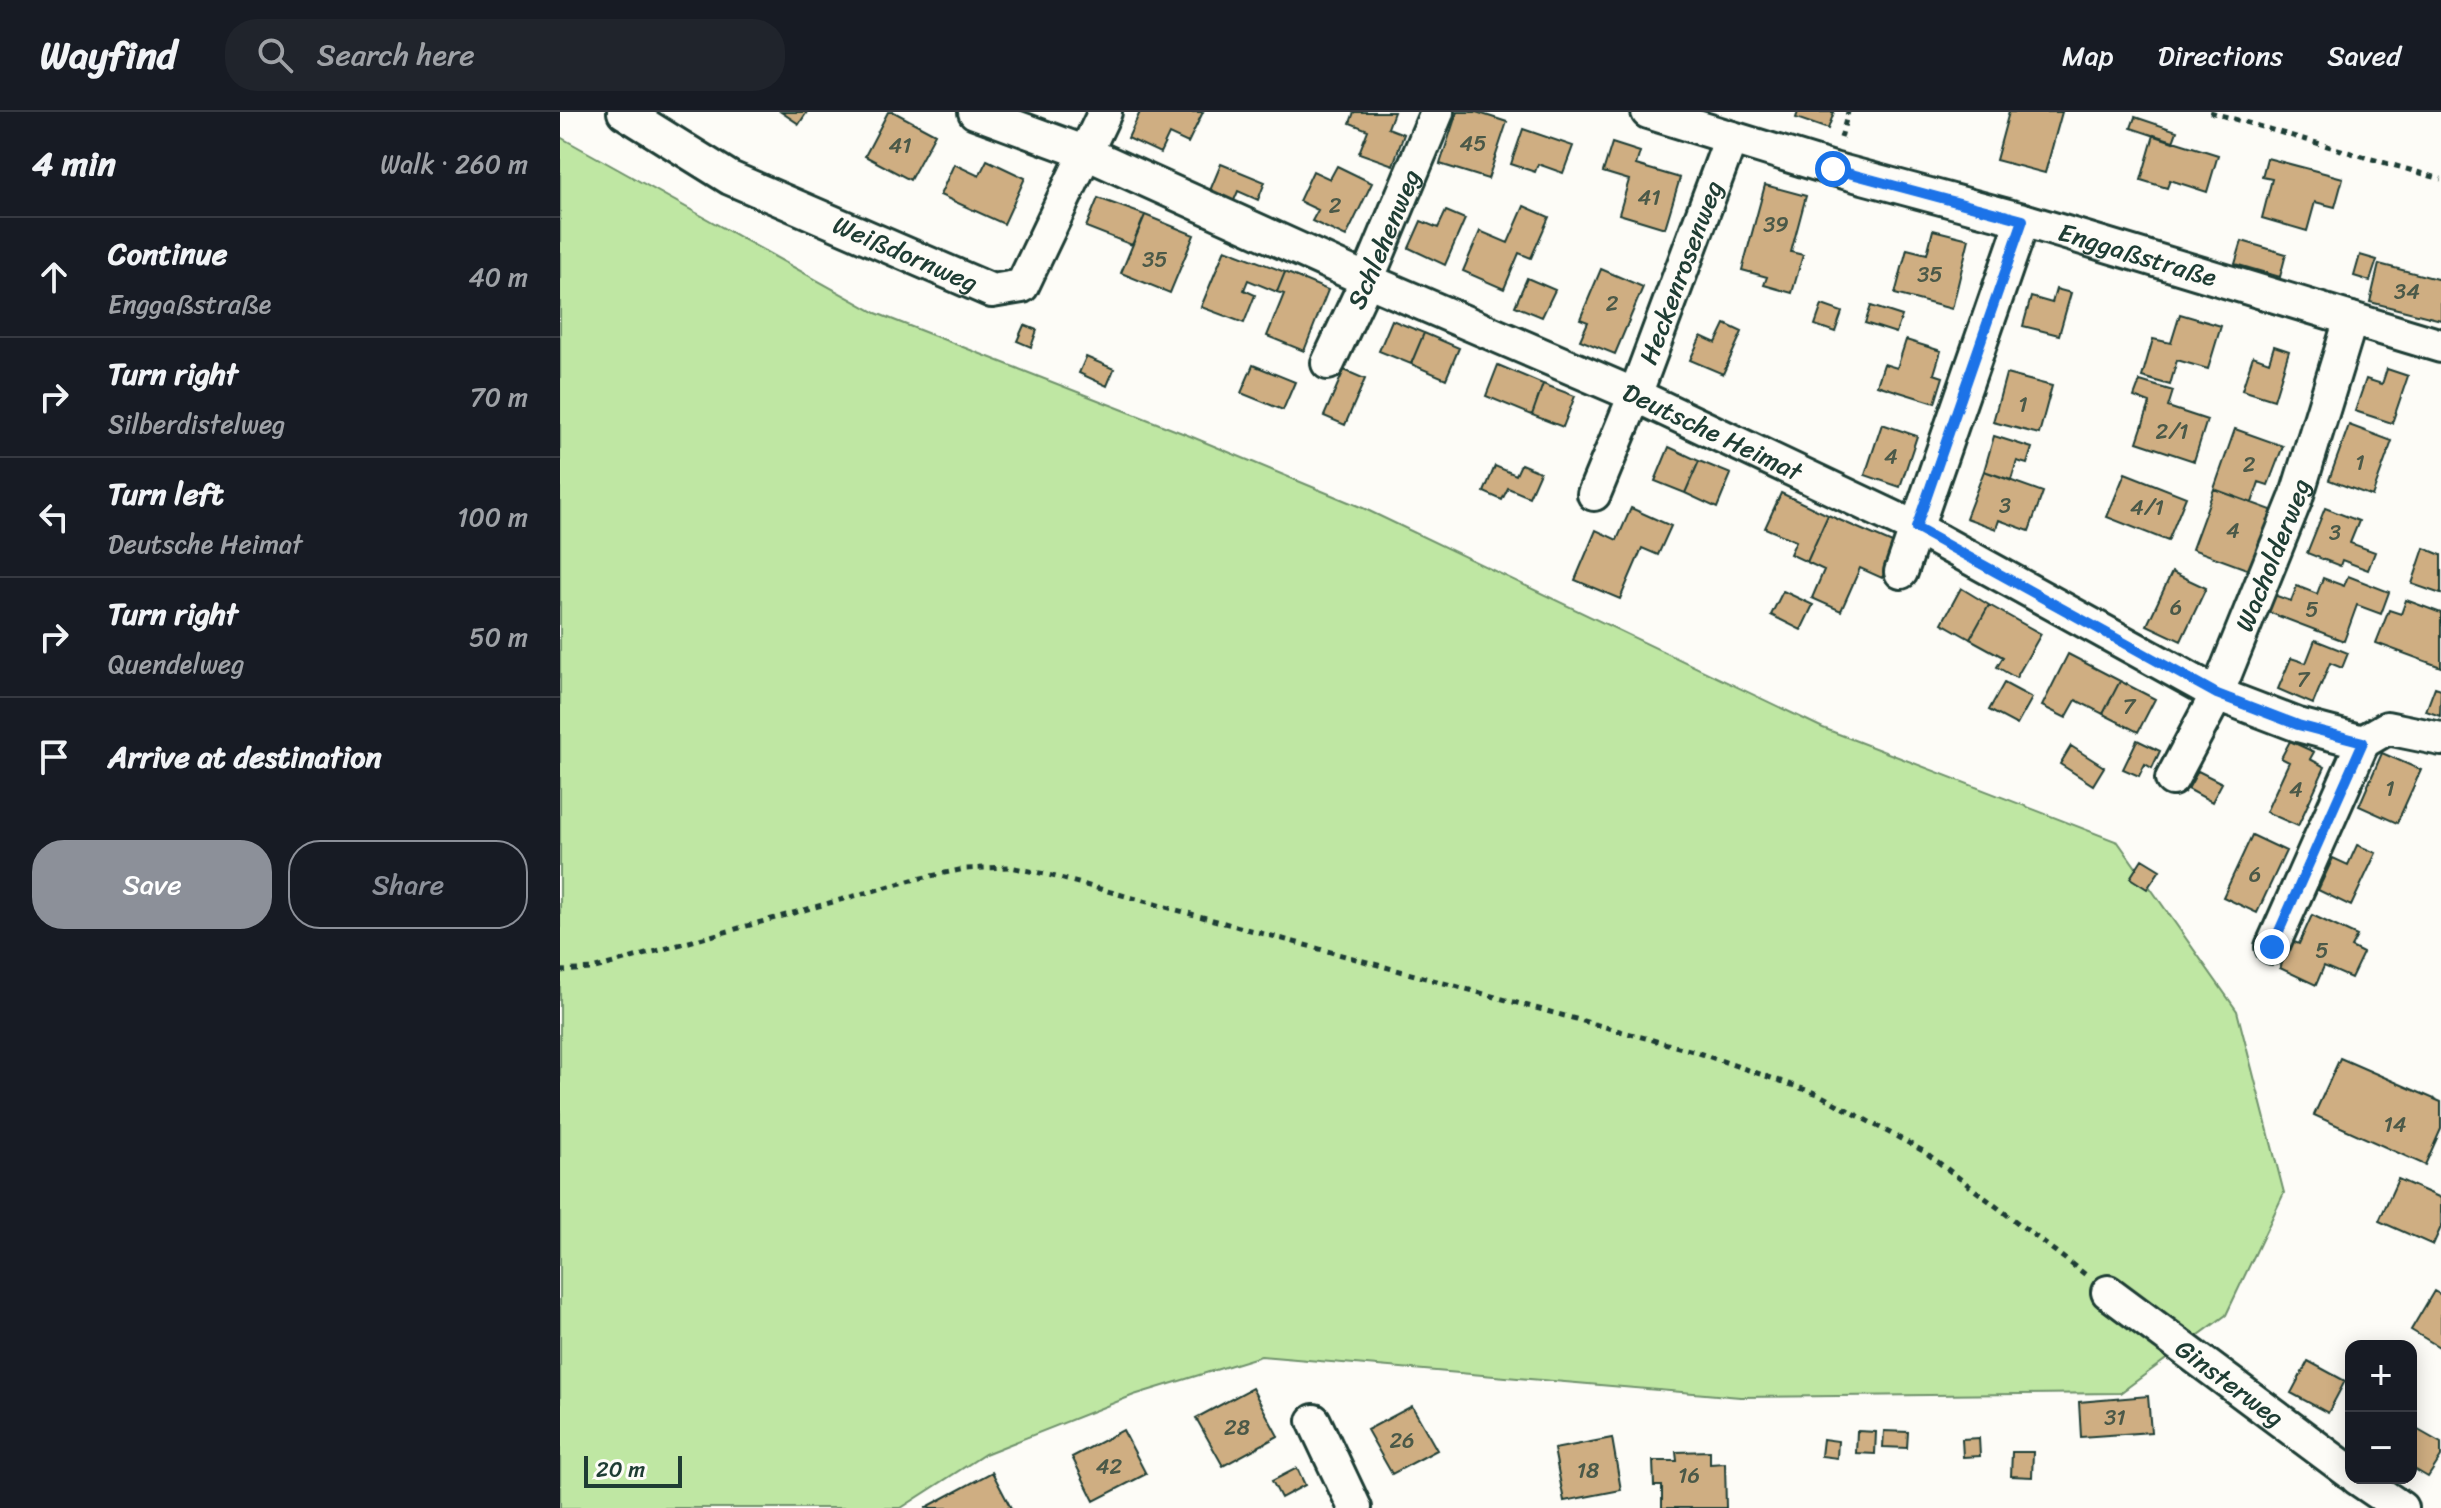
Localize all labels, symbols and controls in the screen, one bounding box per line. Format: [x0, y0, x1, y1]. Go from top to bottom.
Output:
search box [225, 19, 785, 91]
text: Wayfind [40, 22, 177, 89]
text: Search here [317, 28, 475, 82]
text: Map [2062, 31, 2114, 80]
text: Directions [2158, 31, 2283, 80]
text: Saved [2327, 31, 2401, 80]
icon: search [253, 33, 297, 77]
house number: 45 [1459, 124, 1487, 163]
house number: 41 [888, 126, 912, 165]
text: 4 min [32, 134, 116, 194]
text: Walk · 260 m [380, 141, 528, 187]
route start [1815, 151, 1851, 187]
street label: Schlehenweg [1333, 162, 1434, 317]
street label: Heckenrosenweg [1625, 174, 1736, 371]
house number: 41 [1637, 178, 1661, 217]
house number: 2 [1329, 186, 1342, 225]
street label: Weißdornweg [825, 202, 986, 305]
house number: 39 [1763, 205, 1789, 244]
street label: Enggaßstraße [2053, 209, 2223, 300]
text: Continue [108, 227, 227, 281]
house number: 35 [1142, 240, 1168, 279]
text: 40 m [469, 254, 528, 300]
icon: ahead [32, 255, 76, 299]
house number: 35 [1917, 255, 1943, 294]
house number: 34 [2394, 272, 2420, 311]
text: Enggaßstraße [108, 281, 271, 327]
house number: 2 [1606, 284, 1619, 323]
text: Turn right [108, 347, 238, 401]
street label: Deutsche Heimat [1615, 369, 1812, 495]
text: 70 m [470, 374, 528, 420]
icon: right [32, 375, 76, 419]
house number: 1 [2018, 385, 2028, 424]
text: Silberdistelweg [108, 401, 285, 447]
house number: 2/1 [2155, 412, 2189, 451]
house number: 4 [1884, 437, 1898, 476]
house number: 1 [2355, 443, 2365, 482]
house number: 2 [2243, 445, 2256, 484]
text: Turn left [108, 467, 224, 521]
street label: Wacholderweg [2221, 473, 2324, 639]
house number: 3 [1999, 486, 2011, 525]
house number: 4/1 [2130, 488, 2164, 527]
text: 100 m [457, 494, 528, 540]
icon: left [32, 495, 76, 539]
house number: 4 [2226, 511, 2240, 550]
house number: 3 [2329, 513, 2341, 552]
text: Deutsche Heimat [108, 521, 303, 567]
text: Turn right [108, 587, 238, 641]
house number: 6 [2170, 588, 2182, 627]
house number: 5 [2305, 590, 2319, 629]
text: 50 m [469, 614, 528, 660]
icon: right [32, 615, 76, 659]
text: Quendelweg [108, 641, 244, 687]
house number: 7 [2297, 660, 2311, 699]
house number: 7 [2123, 687, 2137, 726]
text: Arrive at destination [108, 730, 382, 784]
icon: arrive [32, 735, 76, 779]
house number: 1 [2385, 769, 2395, 808]
house number: 4 [2289, 770, 2303, 809]
button: Save [32, 840, 272, 929]
button: Share [288, 840, 528, 929]
house number: 6 [2249, 855, 2261, 894]
route end [2254, 929, 2290, 965]
house number: 5 [2315, 931, 2329, 970]
house number: 14 [2383, 1105, 2407, 1144]
street label: Ginsterweg [2165, 1326, 2295, 1439]
map controls [2345, 1340, 2417, 1484]
button: + [2345, 1340, 2417, 1412]
house number: 31 [2104, 1398, 2126, 1437]
house number: 28 [1224, 1408, 1250, 1447]
button: − [2345, 1412, 2417, 1484]
house number: 26 [1389, 1421, 1415, 1460]
house number: 42 [1096, 1447, 1123, 1486]
text: 20 m [596, 1450, 645, 1489]
house number: 18 [1577, 1451, 1599, 1490]
scale bar [584, 1452, 682, 1488]
house number: 16 [1678, 1456, 1700, 1495]

